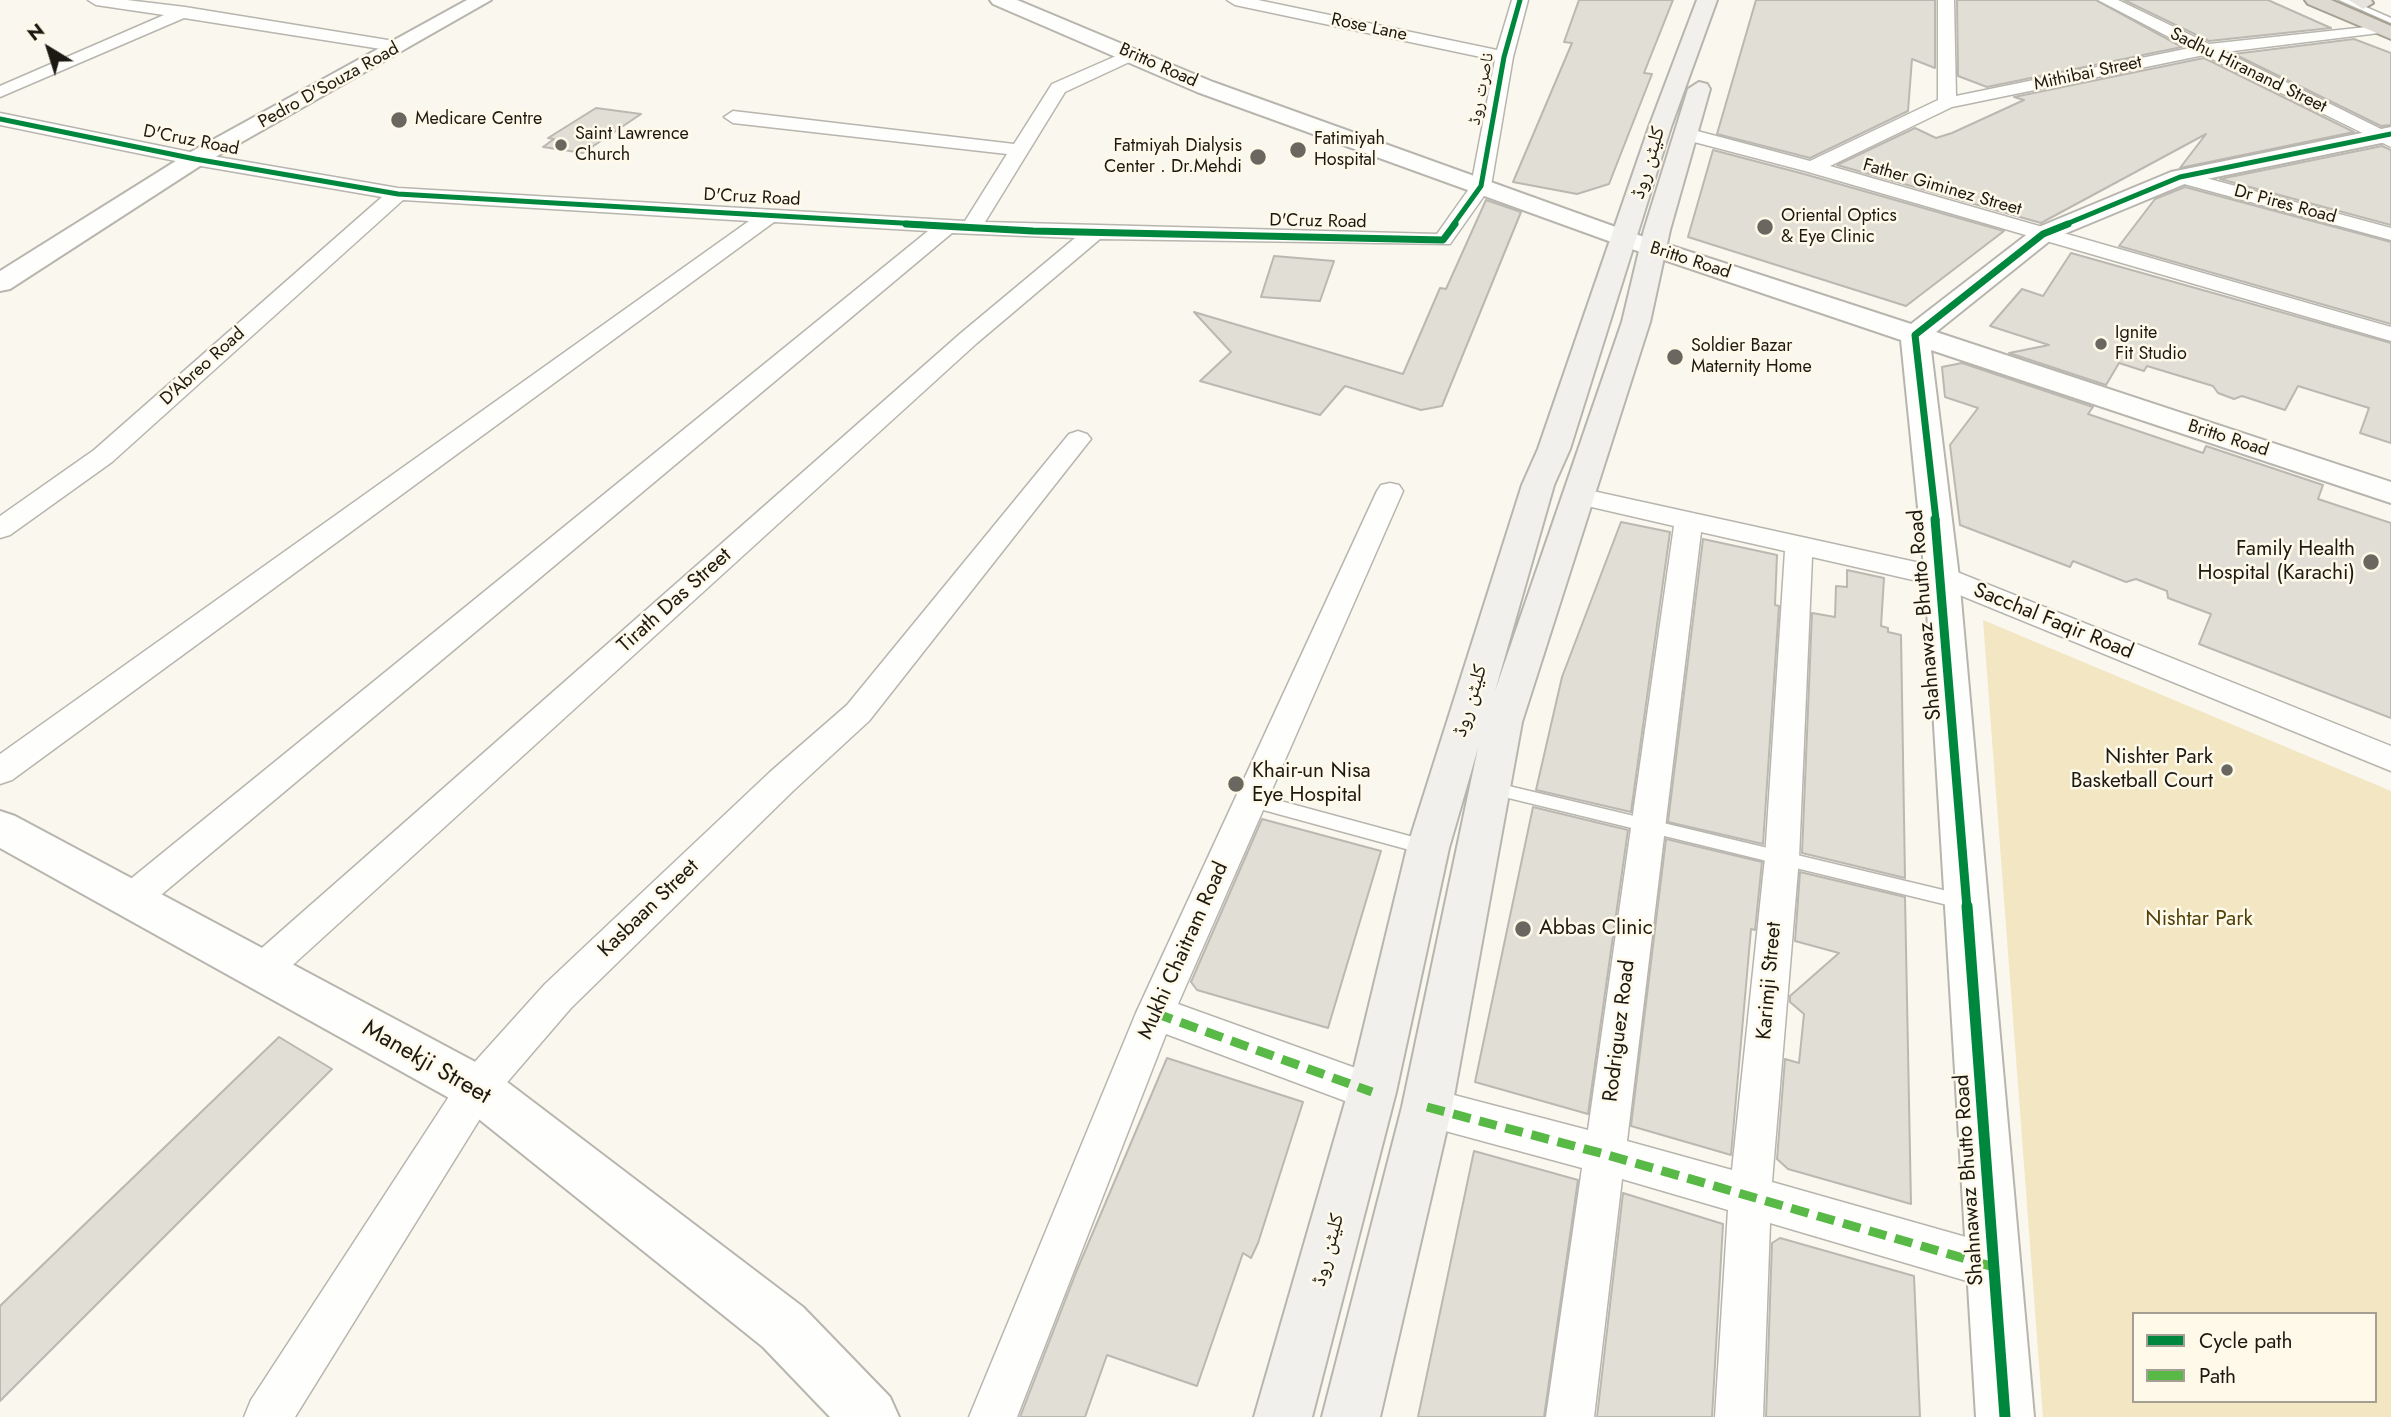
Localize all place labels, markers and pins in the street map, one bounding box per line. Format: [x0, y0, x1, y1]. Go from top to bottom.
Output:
place label: Medicare Centre [415, 109, 542, 131]
marker: Medicare Centre [389, 110, 409, 130]
place label: Saint Lawrence Church [575, 124, 689, 166]
place label: Fatimiyah Hospital [1314, 129, 1385, 172]
place label: Fatmiyah Dialysis Center . Dr.Mehdi [1104, 136, 1242, 178]
marker: Saint Lawrence Church [553, 137, 569, 153]
marker: Fatimiyah Hospital [1288, 140, 1308, 160]
marker: Fatmiyah Dialysis Center . Dr.Mehdi [1248, 147, 1268, 167]
place label: Oriental Optics & Eye Clinic [1781, 206, 1897, 248]
marker: Oriental Optics & Eye Clinic [1755, 217, 1775, 237]
place label: Ignite Fit Studio [2115, 323, 2187, 366]
place label: Soldier Bazar Maternity Home [1691, 336, 1812, 378]
marker: Ignite Fit Studio [2093, 336, 2109, 352]
marker: Soldier Bazar Maternity Home [1665, 347, 1685, 367]
place label: Family Health Hospital (Karachi) [2198, 537, 2355, 587]
marker: Family Health Hospital (Karachi) [2361, 552, 2381, 572]
place label: Nishter Park Basketball Court [2071, 745, 2213, 795]
place label: Khair-un Nisa Eye Hospital [1252, 759, 1371, 809]
marker: Nishter Park Basketball Court [2219, 762, 2235, 778]
marker: Khair-un Nisa Eye Hospital [1226, 774, 1246, 794]
place label: Abbas Clinic [1539, 916, 1653, 942]
marker: Abbas Clinic [1513, 919, 1533, 939]

